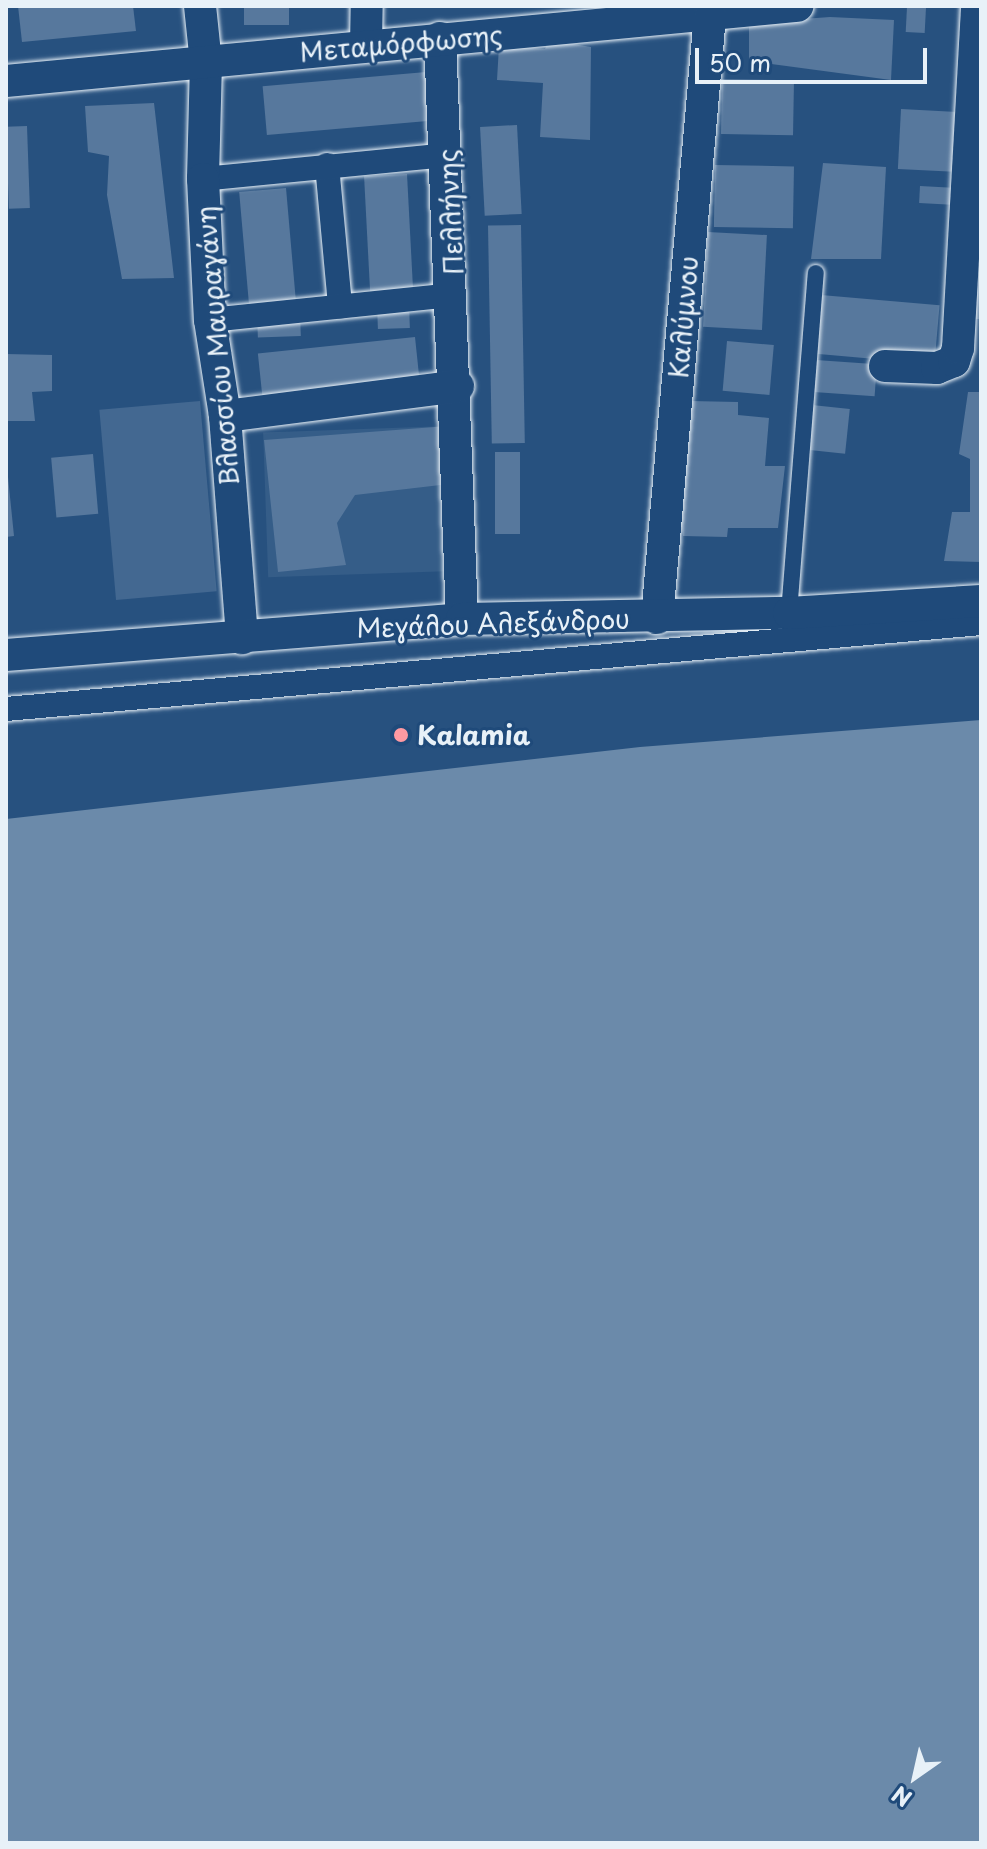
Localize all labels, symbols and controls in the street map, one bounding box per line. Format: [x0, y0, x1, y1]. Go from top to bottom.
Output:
street label: Μεταμόρφωσης [298, 19, 504, 67]
scale bar [699, 32, 931, 82]
text: 50 m [709, 44, 771, 80]
street label: Πελλήνης [431, 148, 469, 276]
street label: Βλασσίου Μαυραγάνη [189, 205, 245, 487]
street label: Καλύμνου [662, 255, 704, 379]
street label: Μεγάλου Αλεξάνδρου [355, 603, 631, 643]
place label: Kalamia [417, 719, 530, 751]
marker: Kalamia [392, 726, 410, 744]
north arrow [875, 1737, 955, 1817]
text: N [885, 1779, 918, 1816]

